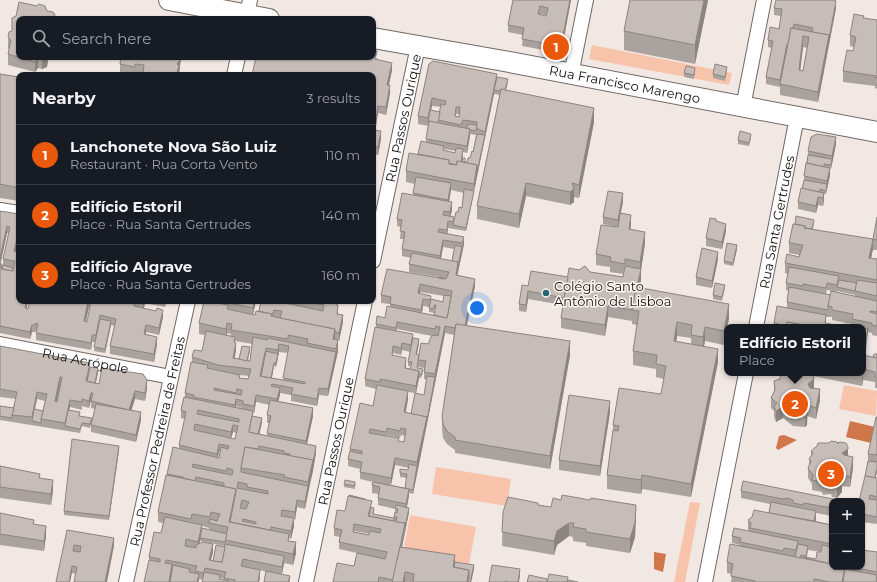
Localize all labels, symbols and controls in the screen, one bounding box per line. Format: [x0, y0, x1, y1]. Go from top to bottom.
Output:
search box [16, 16, 376, 60]
icon: search [30, 27, 52, 49]
text: Search here [62, 29, 151, 48]
pin: 1 [543, 32, 569, 62]
street label: Rua Passos Ourique [382, 52, 424, 184]
street label: Rua Francisco Marengo [548, 62, 702, 106]
text: Nearby [32, 88, 96, 108]
text: 3 results [306, 90, 360, 106]
text: Lanchonete Nova São Luiz [70, 137, 277, 156]
text: 1 [42, 147, 48, 163]
text: 110 m [325, 147, 360, 163]
street label: Rua Santa Gertrudes [756, 154, 797, 290]
text: Restaurant · Rua Corta Vento [70, 156, 258, 172]
text: Edifício Estoril [70, 197, 182, 216]
text: 2 [41, 207, 49, 223]
text: 140 m [321, 207, 360, 223]
text: Place · Rua Santa Gertrudes [70, 216, 251, 232]
text: Edifício Algrave [70, 257, 192, 276]
text: 3 [41, 267, 49, 283]
text: 160 m [322, 267, 360, 283]
text: Place · Rua Santa Gertrudes [70, 276, 251, 292]
place label: Colégio Santo Antônio de Lisboa [554, 278, 671, 309]
marker: Colégio Santo Antônio de Lisboa [541, 288, 551, 298]
your location [467, 298, 487, 318]
popup [724, 324, 866, 376]
text: Edifício Estoril [739, 333, 851, 352]
street label: Rua Professor Pedreira de Freitas [126, 335, 188, 548]
street label: Rua Acrópole [41, 344, 130, 377]
text: Place [739, 352, 774, 368]
street label: Rua Passos Ourique [314, 375, 357, 507]
pin: 2 [782, 389, 808, 419]
pin: 3 [818, 459, 844, 489]
map controls [829, 498, 865, 570]
button: + [829, 498, 865, 534]
button: − [829, 534, 865, 570]

